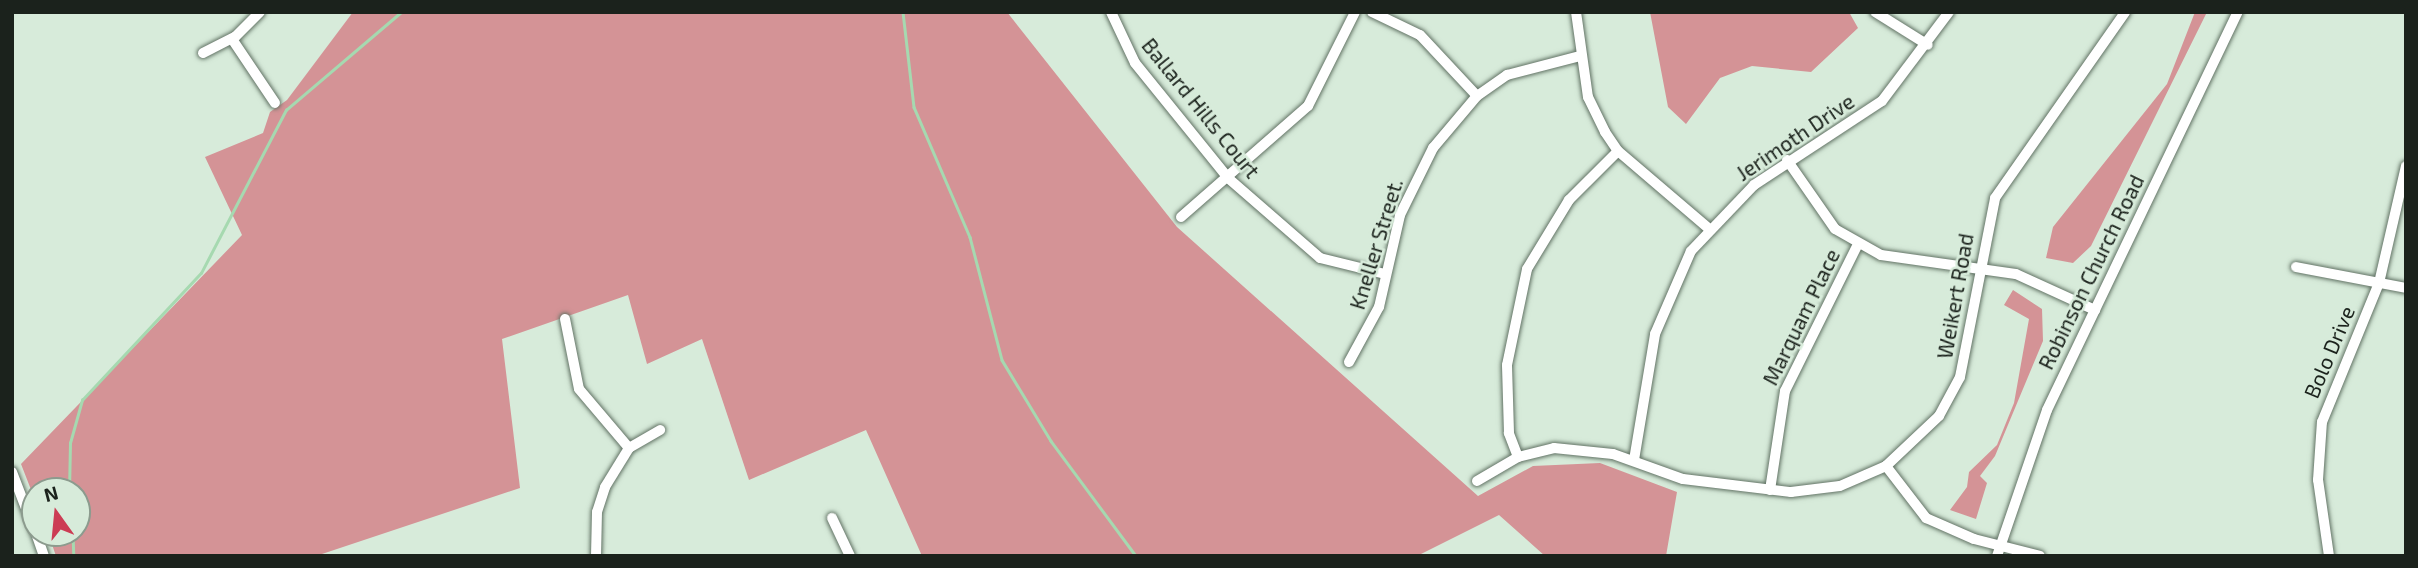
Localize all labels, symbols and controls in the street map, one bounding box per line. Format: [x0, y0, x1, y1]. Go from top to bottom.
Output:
street label: Ballard Hills Court [1137, 33, 1265, 183]
street label: Jerimoth Drive [1731, 88, 1859, 186]
street label: Robinson Church Road [2033, 171, 2149, 373]
street label: Kneller Street. [1344, 175, 1408, 313]
street label: Weikert Road [1932, 231, 1978, 361]
street label: Marquam Place [1757, 245, 1845, 389]
street label: Bolo Drive [2298, 302, 2360, 402]
north arrow [21, 477, 91, 547]
text: N [41, 480, 61, 506]

